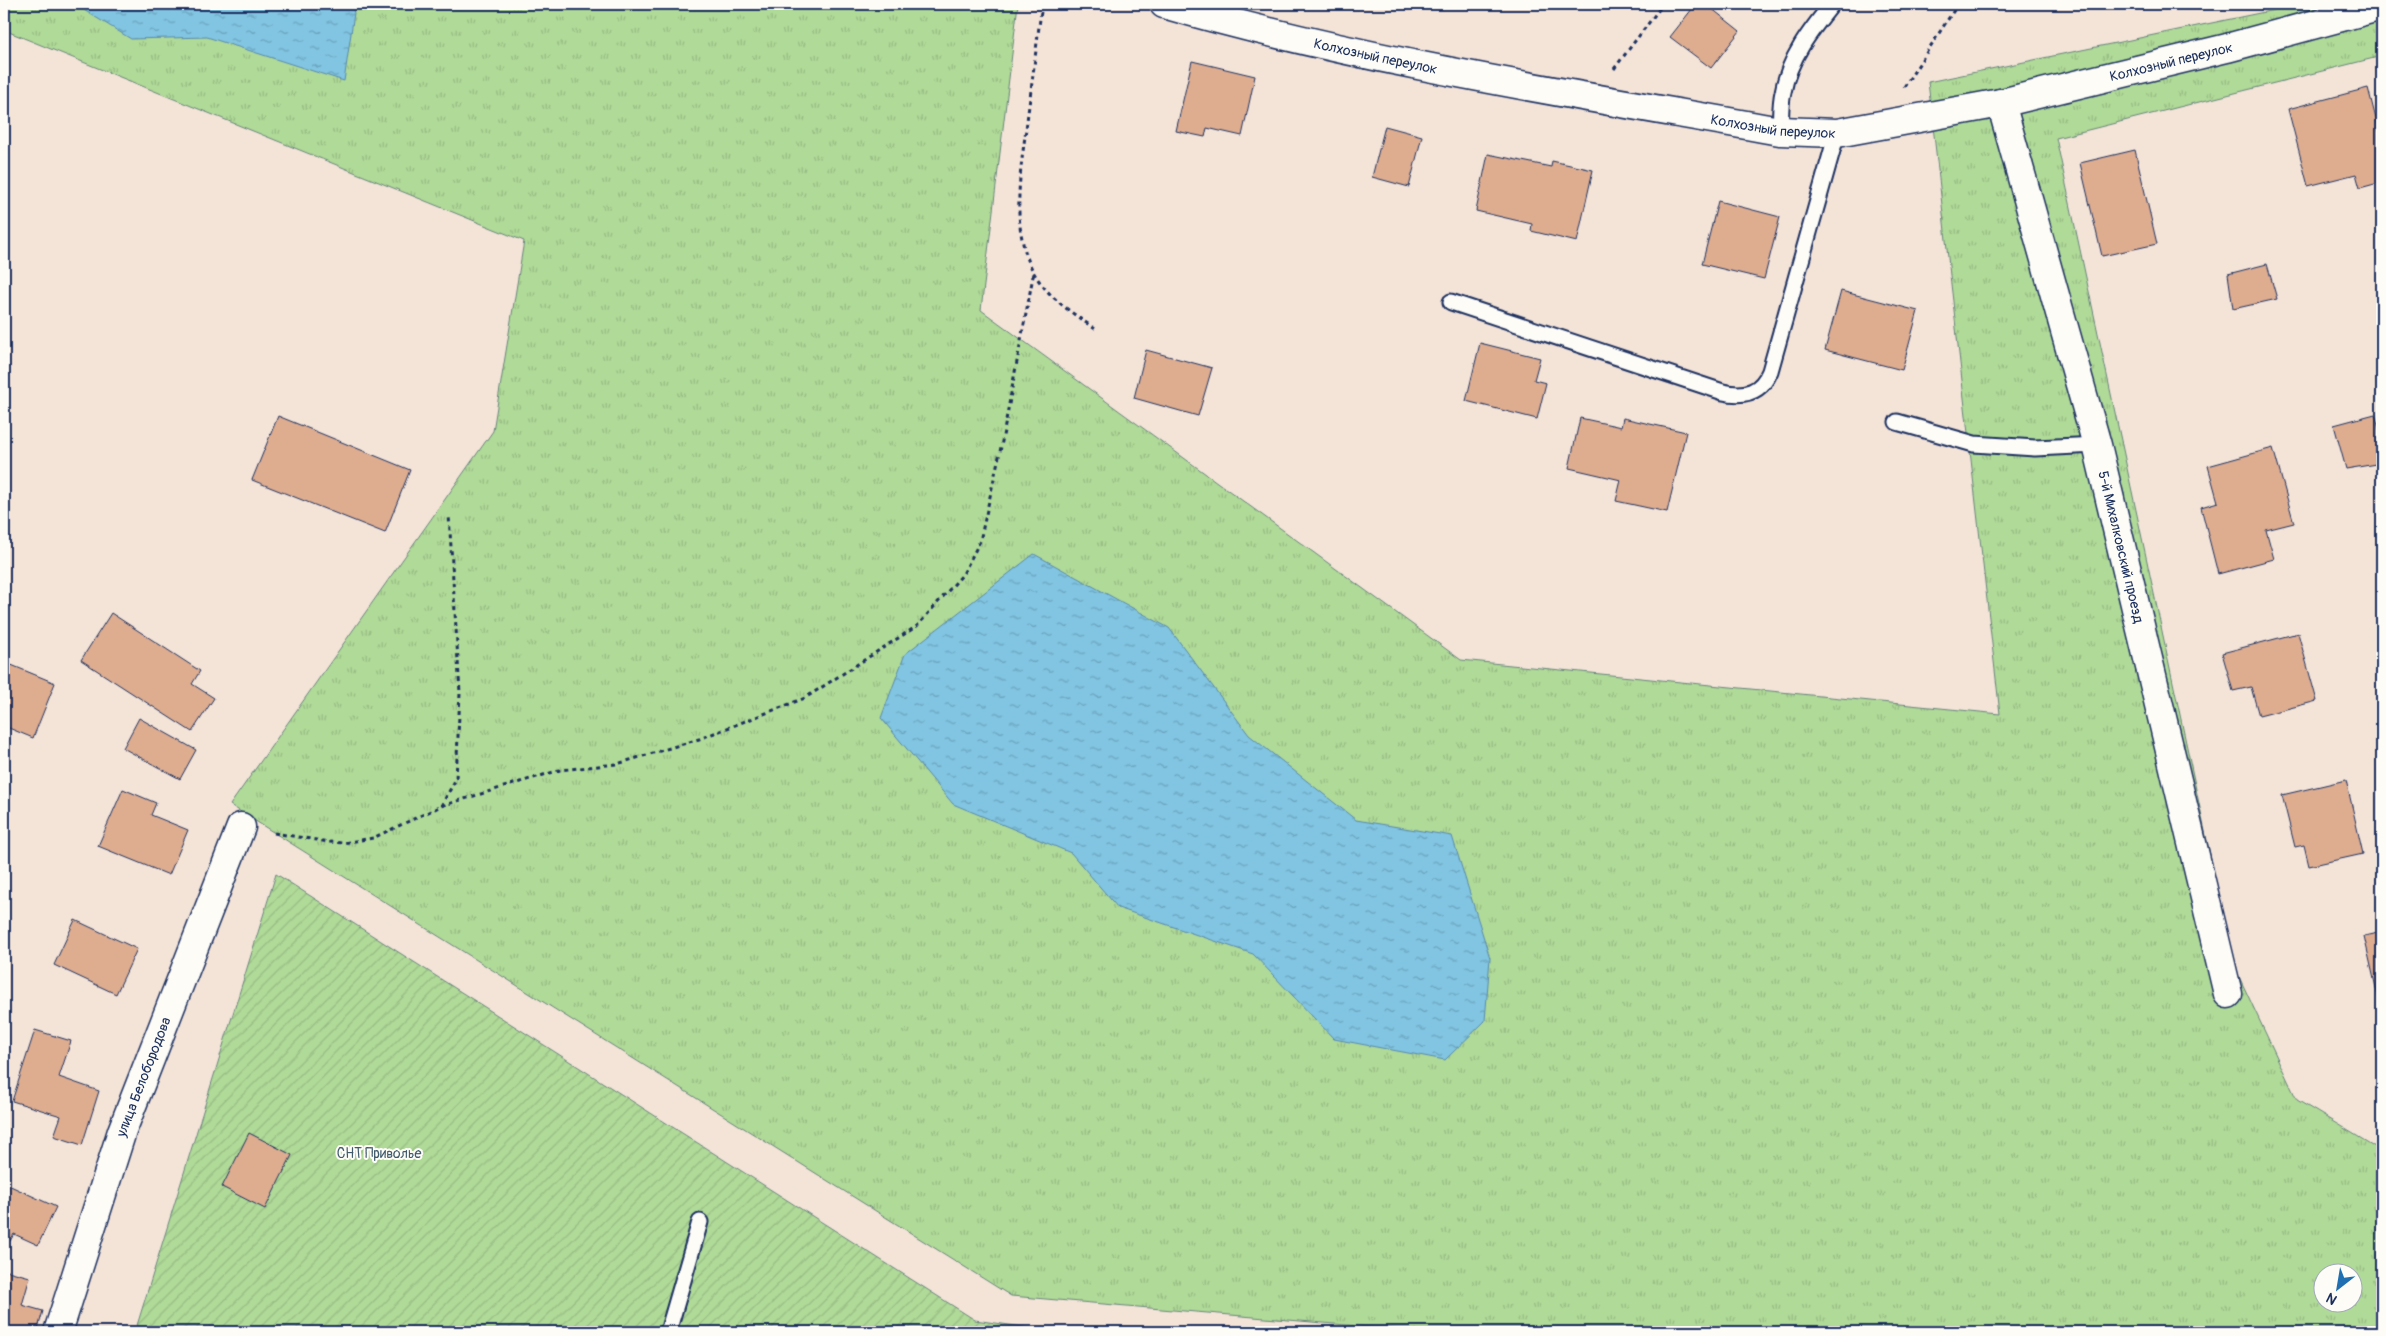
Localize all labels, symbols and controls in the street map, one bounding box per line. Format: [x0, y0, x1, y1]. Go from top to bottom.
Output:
street label: Колхозный переулок [1312, 35, 1439, 78]
street label: Колхозный переулок [2108, 39, 2234, 85]
street label: Колхозный переулок [1709, 111, 1836, 142]
street label: 5-й Михалковский проезд [2094, 469, 2147, 625]
street label: улица Белобородова [112, 1015, 175, 1140]
park label: СНТ Приволье [337, 1145, 421, 1162]
north arrow [2314, 1264, 2364, 1314]
text: N [2323, 1289, 2340, 1308]

